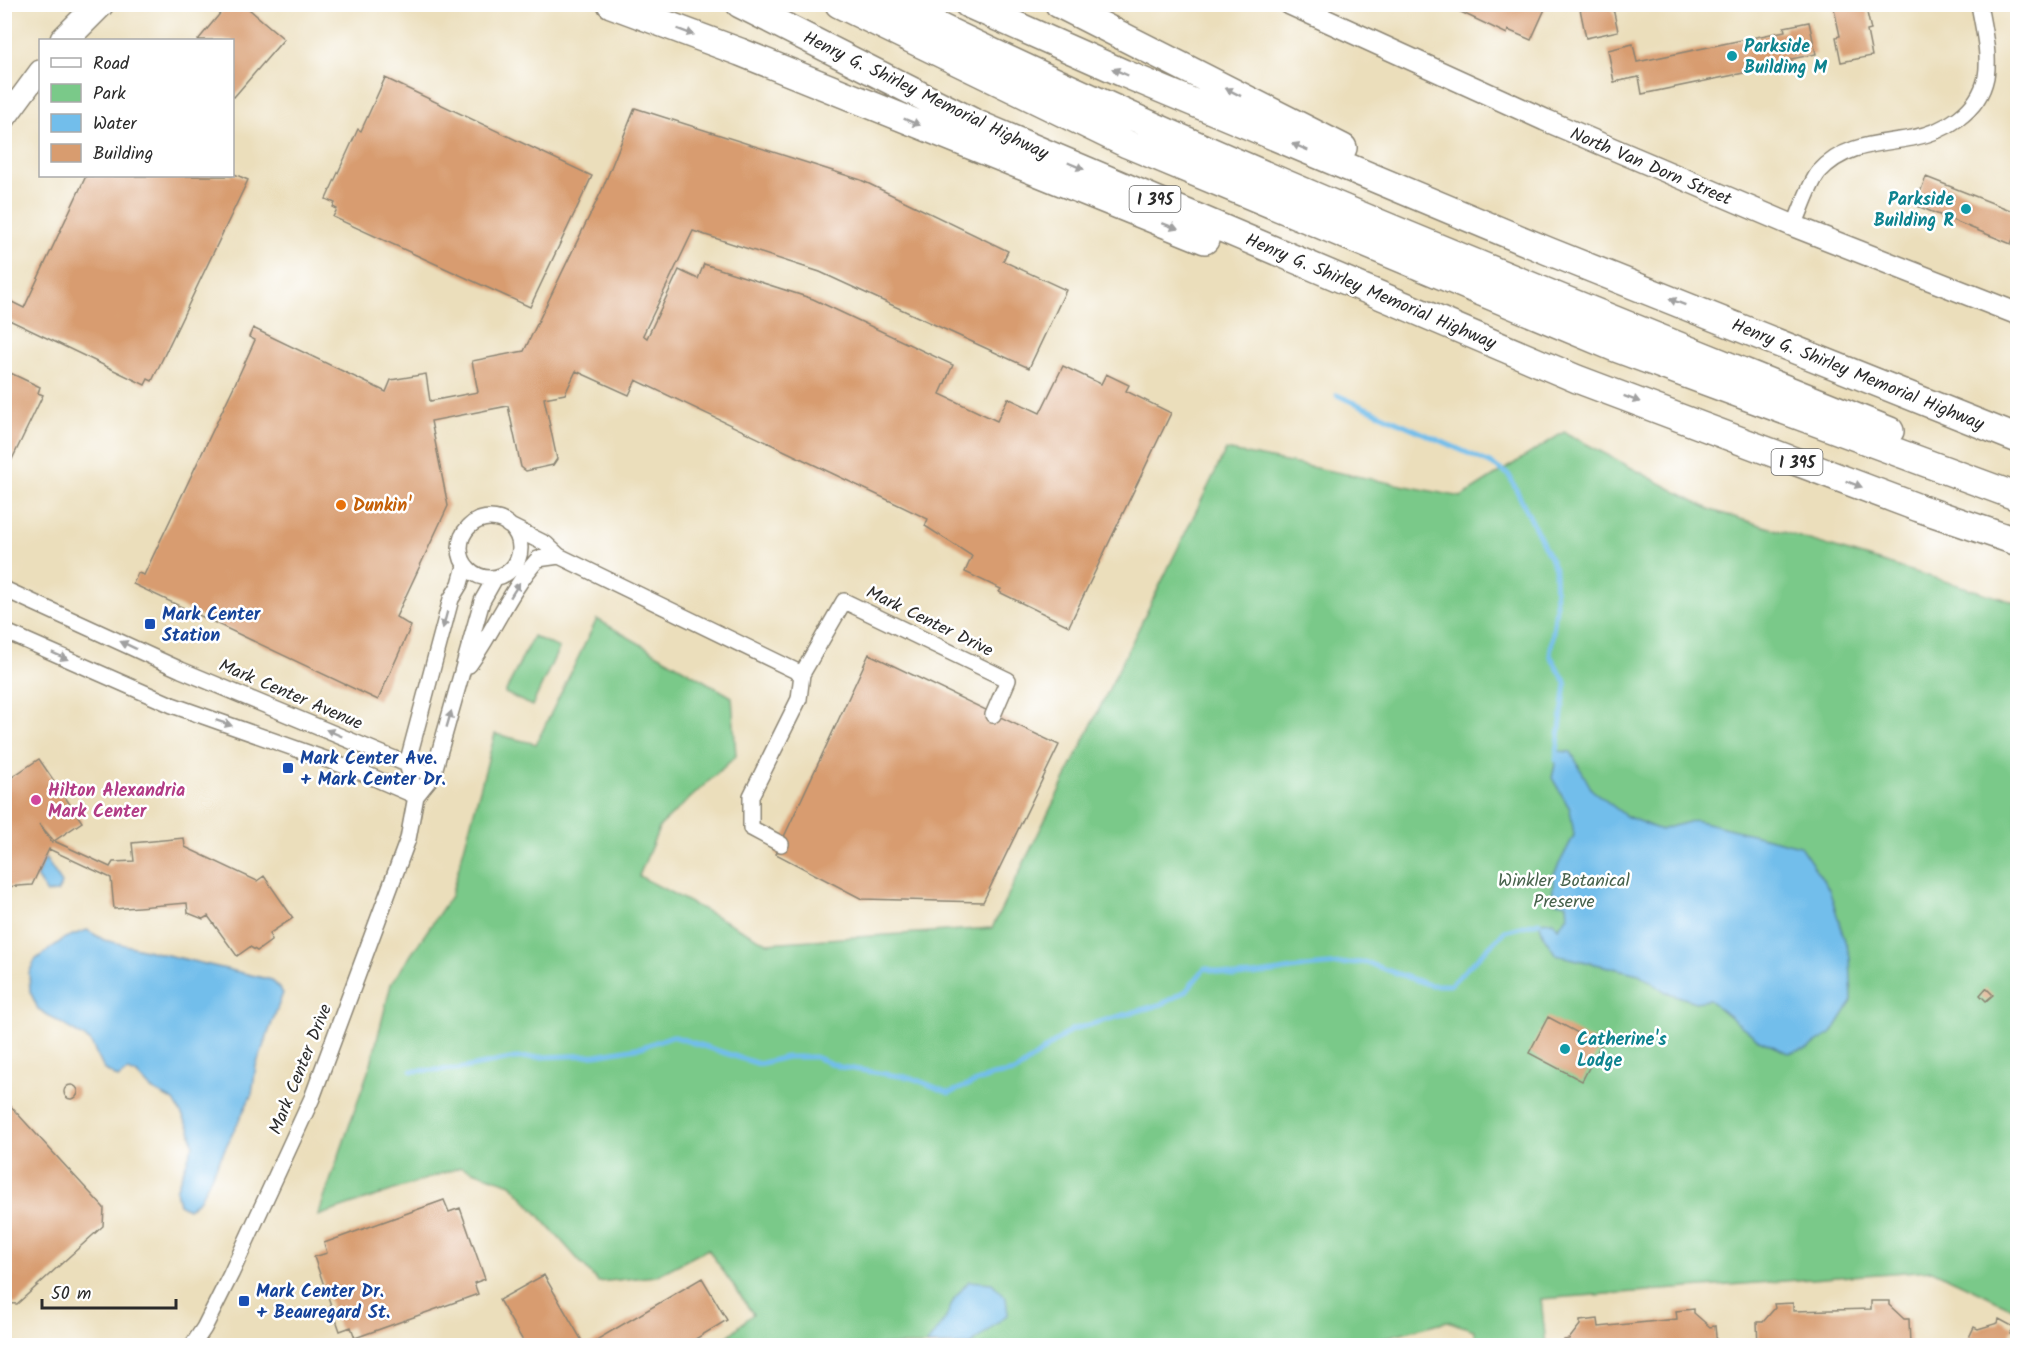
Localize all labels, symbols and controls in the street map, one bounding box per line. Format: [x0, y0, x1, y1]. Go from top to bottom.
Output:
street label: Henry G. Shirley Memorial Highway [798, 24, 1054, 169]
one-way arrow [677, 27, 695, 37]
place label: Parkside Building M [1744, 33, 1827, 83]
legend [39, 39, 234, 177]
marker: Parkside Building M [1725, 49, 1739, 63]
text: Road [93, 50, 130, 79]
one-way arrow [1111, 67, 1129, 77]
text: Park [93, 80, 126, 109]
one-way arrow [1224, 87, 1241, 97]
text: Water [93, 110, 138, 139]
one-way arrow [903, 117, 921, 127]
street label: North Van Dorn Street [1565, 120, 1737, 215]
text: Building [93, 140, 153, 169]
one-way arrow [1291, 142, 1309, 151]
one-way arrow [1068, 161, 1086, 171]
road number: I 395 [1130, 186, 1180, 212]
place label: Parkside Building R [1874, 186, 1954, 236]
marker: Parkside Building R [1959, 202, 1973, 216]
one-way arrow [1162, 222, 1180, 232]
street label: Henry G. Shirley Memorial Highway [1240, 226, 1501, 359]
one-way arrow [1668, 296, 1686, 306]
street label: Henry G. Shirley Memorial Highway [1727, 311, 1989, 440]
one-way arrow [1623, 395, 1641, 405]
road number: I 395 [1772, 449, 1822, 475]
one-way arrow [1845, 479, 1863, 489]
place label: Dunkin' [353, 492, 412, 521]
marker: Dunkin' [334, 498, 348, 512]
street label: Mark Center Drive [861, 579, 998, 666]
one-way arrow [509, 582, 520, 598]
place label: Mark Center Station [162, 601, 262, 651]
one-way arrow [440, 611, 450, 629]
marker: Mark Center Station [143, 617, 157, 631]
one-way arrow [119, 641, 136, 650]
one-way arrow [52, 651, 70, 661]
street label: Mark Center Avenue [214, 652, 367, 739]
one-way arrow [445, 710, 454, 728]
one-way arrow [215, 719, 233, 729]
one-way arrow [324, 728, 342, 738]
place label: Mark Center Ave. + Mark Center Dr. [300, 745, 446, 795]
marker: Mark Center Ave. + Mark Center Dr. [281, 761, 295, 775]
place label: Hilton Alexandria Mark Center [48, 777, 185, 827]
marker: Hilton Alexandria Mark Center [29, 793, 43, 807]
park label: Winkler Botanical Preserve [1498, 867, 1631, 917]
street label: Mark Center Drive [262, 1000, 341, 1139]
place label: Catherine's Lodge [1577, 1026, 1667, 1076]
marker: Catherine's Lodge [1558, 1042, 1572, 1056]
scale bar [42, 1272, 176, 1310]
place label: Mark Center Dr. + Beauregard St. [256, 1278, 390, 1328]
text: 50 m [51, 1280, 91, 1309]
marker: Mark Center Dr. + Beauregard St. [237, 1294, 251, 1308]

